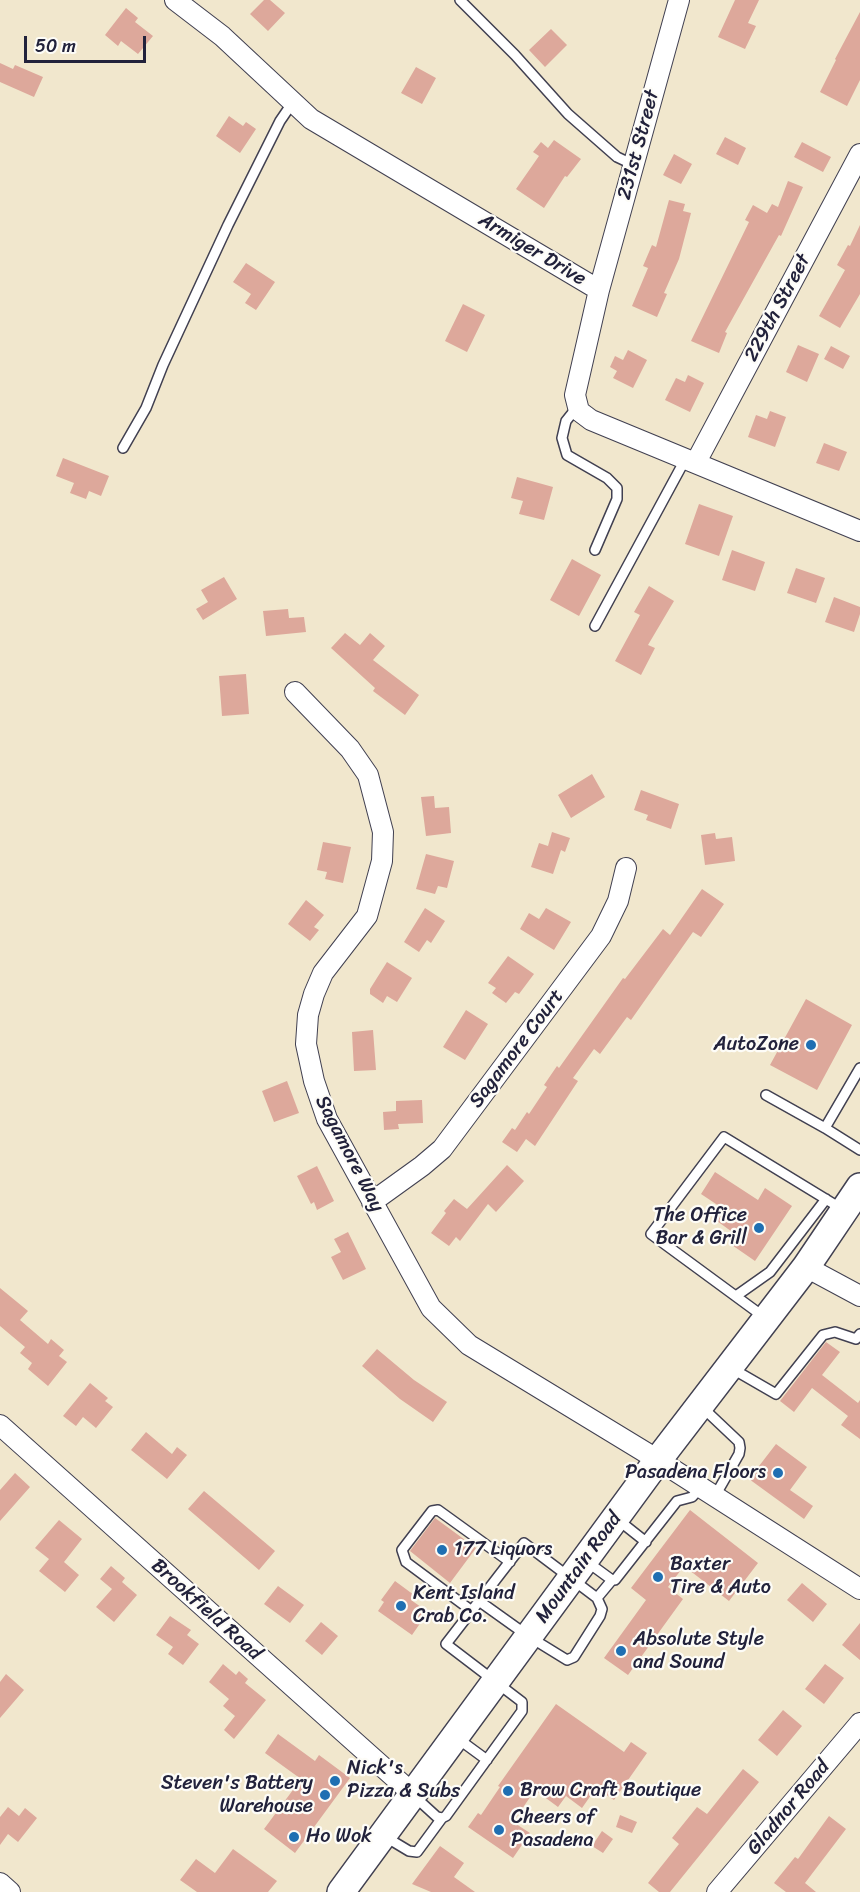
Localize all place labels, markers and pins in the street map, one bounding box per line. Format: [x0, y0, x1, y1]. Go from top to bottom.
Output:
place label: AutoZone [713, 1033, 799, 1057]
marker: AutoZone [804, 1038, 818, 1052]
place label: The Office Bar & Grill [653, 1204, 747, 1251]
marker: The Office Bar & Grill [752, 1221, 766, 1235]
place label: Pasadena Floors [625, 1461, 766, 1485]
marker: Pasadena Floors [771, 1466, 785, 1480]
place label: 177 Liquors [454, 1538, 552, 1562]
marker: 177 Liquors [435, 1543, 449, 1557]
place label: Baxter Tire & Auto [670, 1553, 771, 1600]
marker: Baxter Tire & Auto [651, 1570, 665, 1584]
place label: Kent Island Crab Co. [413, 1582, 514, 1629]
marker: Kent Island Crab Co. [394, 1599, 408, 1613]
place label: Absolute Style and Sound [633, 1628, 764, 1675]
marker: Absolute Style and Sound [614, 1644, 628, 1658]
place label: Nick's Pizza & Subs [347, 1757, 460, 1804]
place label: Steven's Battery Warehouse [161, 1772, 313, 1819]
marker: Nick's Pizza & Subs [328, 1774, 342, 1788]
place label: Brow Craft Boutique [520, 1779, 701, 1803]
marker: Brow Craft Boutique [501, 1784, 515, 1798]
marker: Steven's Battery Warehouse [318, 1788, 332, 1802]
place label: Cheers of Pasadena [511, 1806, 595, 1853]
marker: Cheers of Pasadena [492, 1823, 506, 1837]
place label: Ho Wok [306, 1825, 372, 1849]
marker: Ho Wok [287, 1830, 301, 1844]

